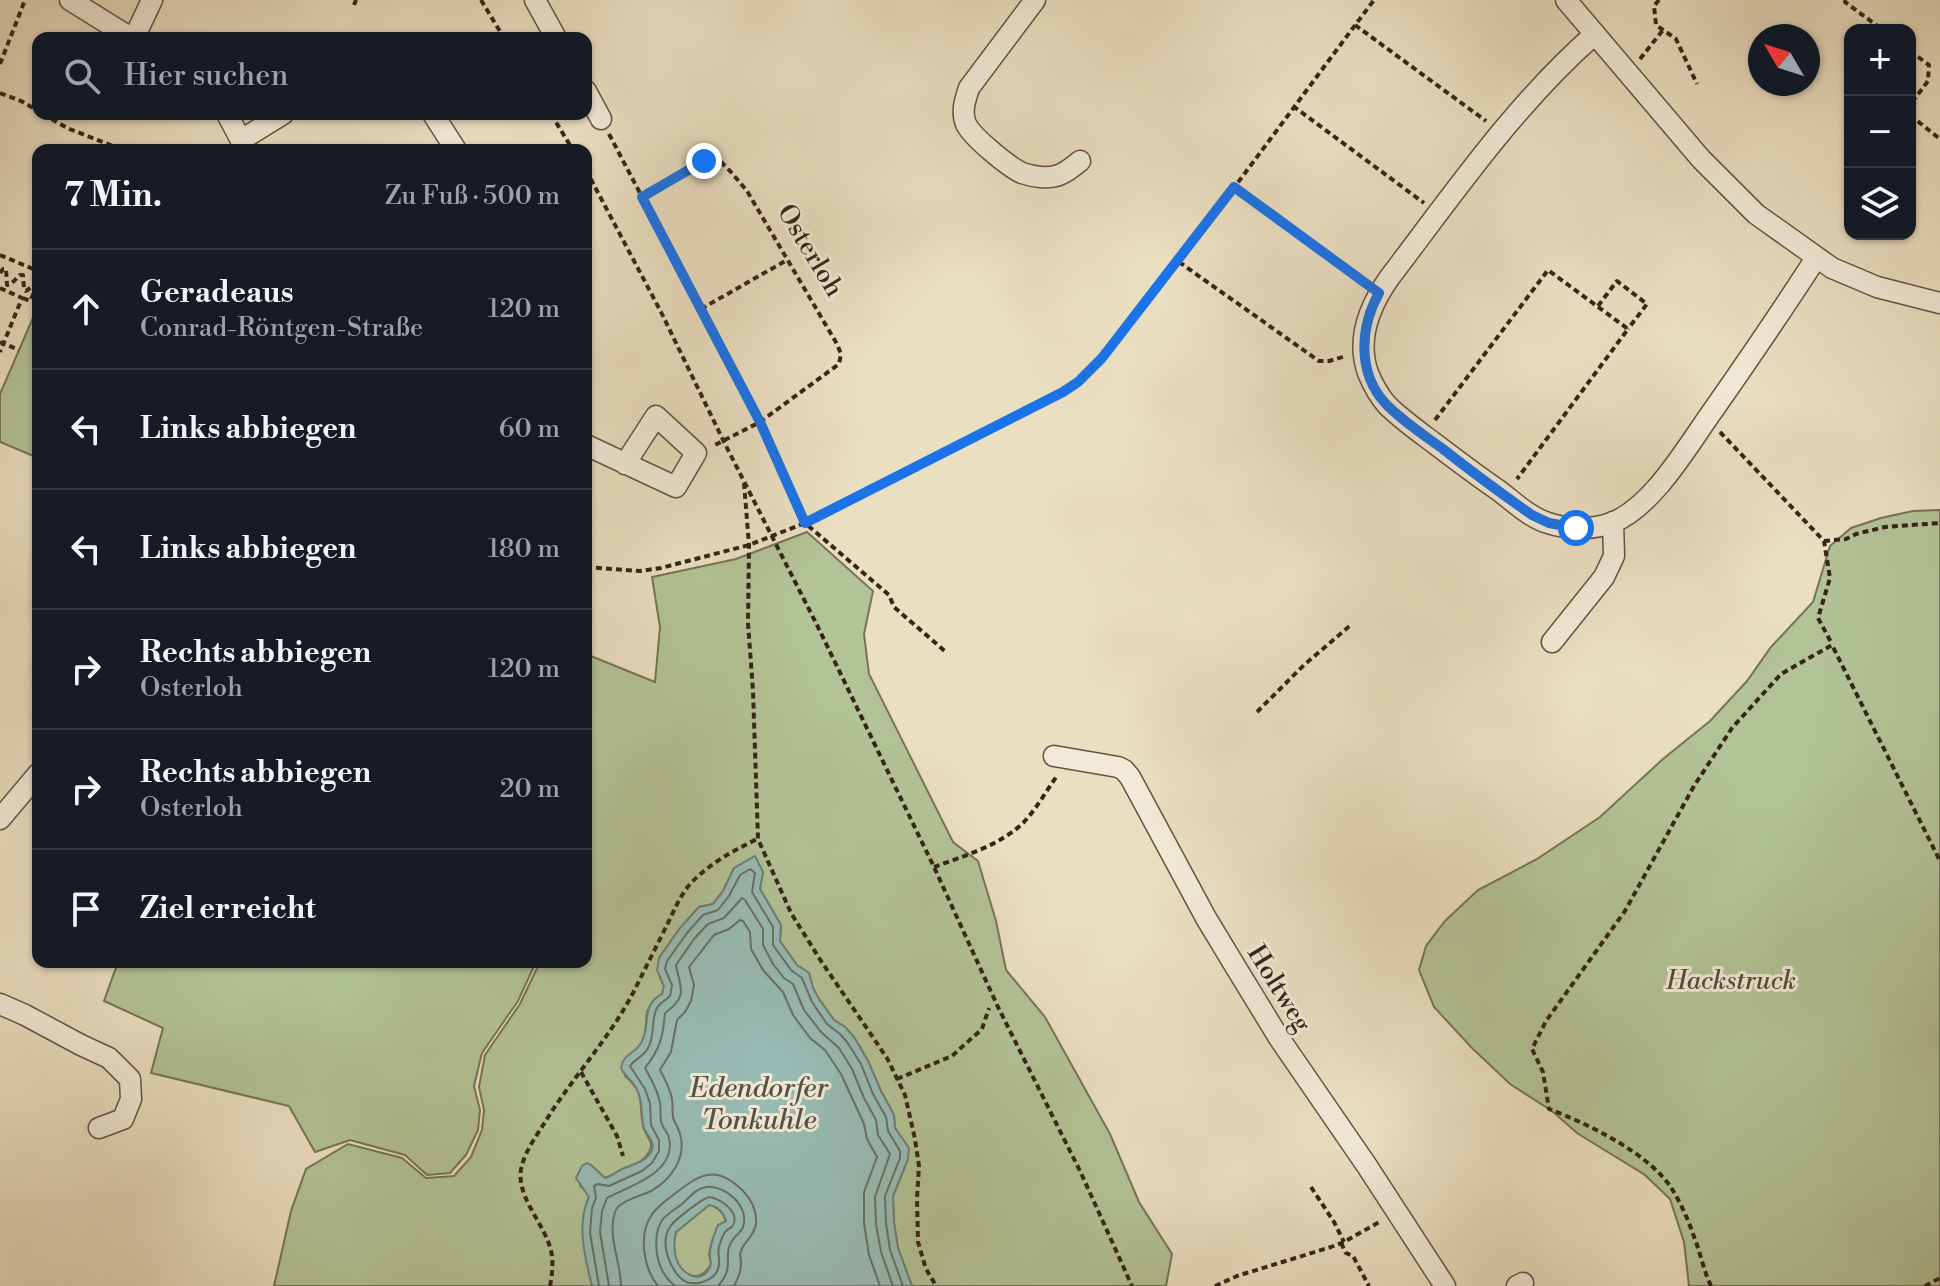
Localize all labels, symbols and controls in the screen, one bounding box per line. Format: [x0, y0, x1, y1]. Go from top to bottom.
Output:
north arrow [1748, 24, 1820, 96]
map controls [1844, 24, 1916, 240]
button: + [1844, 24, 1916, 96]
search box [32, 32, 592, 120]
icon: search [60, 54, 104, 98]
text: Hier suchen [124, 57, 288, 95]
button: − [1844, 96, 1916, 168]
route end [686, 143, 722, 179]
button: layers [1844, 168, 1916, 240]
text: 7 Min. [64, 175, 162, 217]
text: Zu Fuß · 500 m [385, 180, 560, 212]
street label: Osterloh [770, 198, 850, 303]
text: Geradeaus [140, 274, 294, 312]
icon: ahead [64, 287, 108, 331]
text: 120 m [488, 293, 560, 325]
text: Conrad-Röntgen-Straße [140, 312, 423, 344]
icon: left [64, 407, 108, 451]
text: Links abbiegen [140, 410, 356, 448]
text: 60 m [499, 413, 560, 445]
route start [1558, 510, 1594, 546]
icon: left [64, 527, 108, 571]
text: Links abbiegen [140, 530, 356, 568]
text: 180 m [488, 533, 560, 565]
text: Rechts abbiegen [140, 634, 371, 672]
icon: right [64, 647, 108, 691]
text: 120 m [488, 653, 560, 685]
text: Osterloh [140, 672, 243, 704]
text: Rechts abbiegen [140, 754, 371, 792]
icon: right [64, 767, 108, 811]
text: 20 m [500, 773, 560, 805]
text: Osterloh [140, 792, 243, 824]
icon: arrive [64, 887, 108, 931]
text: Ziel erreicht [140, 890, 316, 928]
street label: Holtweg [1240, 939, 1319, 1038]
park label: Hackstruck [1665, 965, 1796, 997]
water label: Edendorfer Tonkuhle [688, 1071, 829, 1138]

